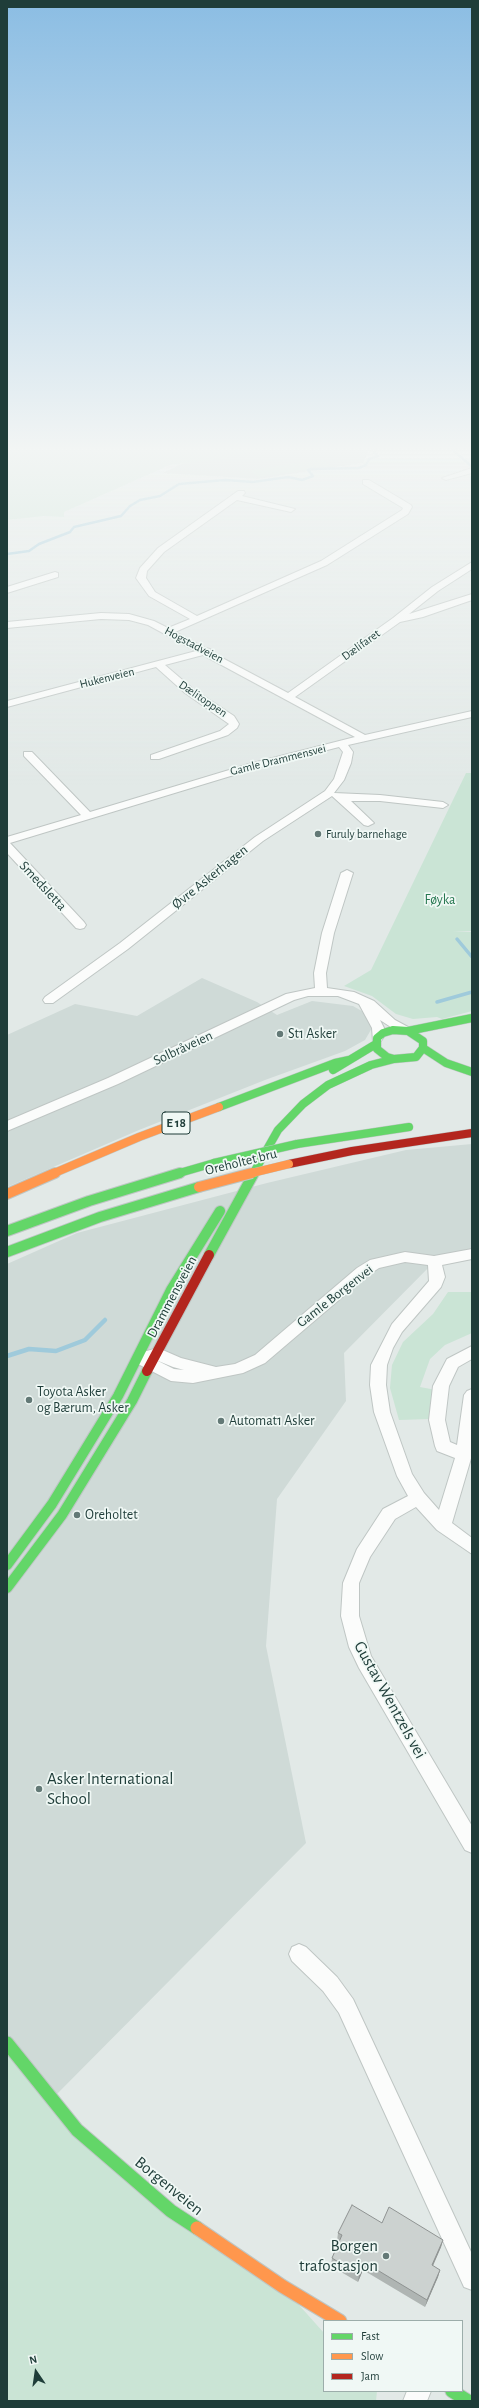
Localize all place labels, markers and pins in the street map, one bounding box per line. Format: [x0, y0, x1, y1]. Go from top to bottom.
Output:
place label: Furuly barnehage [326, 827, 407, 841]
marker: Furuly barnehage [313, 829, 323, 839]
place label: St1 Asker [288, 1026, 337, 1042]
marker: St1 Asker [275, 1029, 285, 1039]
place label: Toyota Asker og Bærum, Asker [37, 1384, 129, 1416]
marker: Toyota Asker og Bærum, Asker [24, 1395, 34, 1405]
place label: Automat1 Asker [229, 1413, 315, 1429]
marker: Automat1 Asker [216, 1416, 226, 1426]
place label: Oreholtet [85, 1507, 138, 1523]
marker: Oreholtet [72, 1510, 82, 1520]
place label: Asker International School [47, 1769, 174, 1809]
marker: Asker International School [34, 1784, 44, 1794]
place label: Borgen trafostasjon [299, 2236, 378, 2276]
marker: Borgen trafostasjon [381, 2251, 391, 2261]

